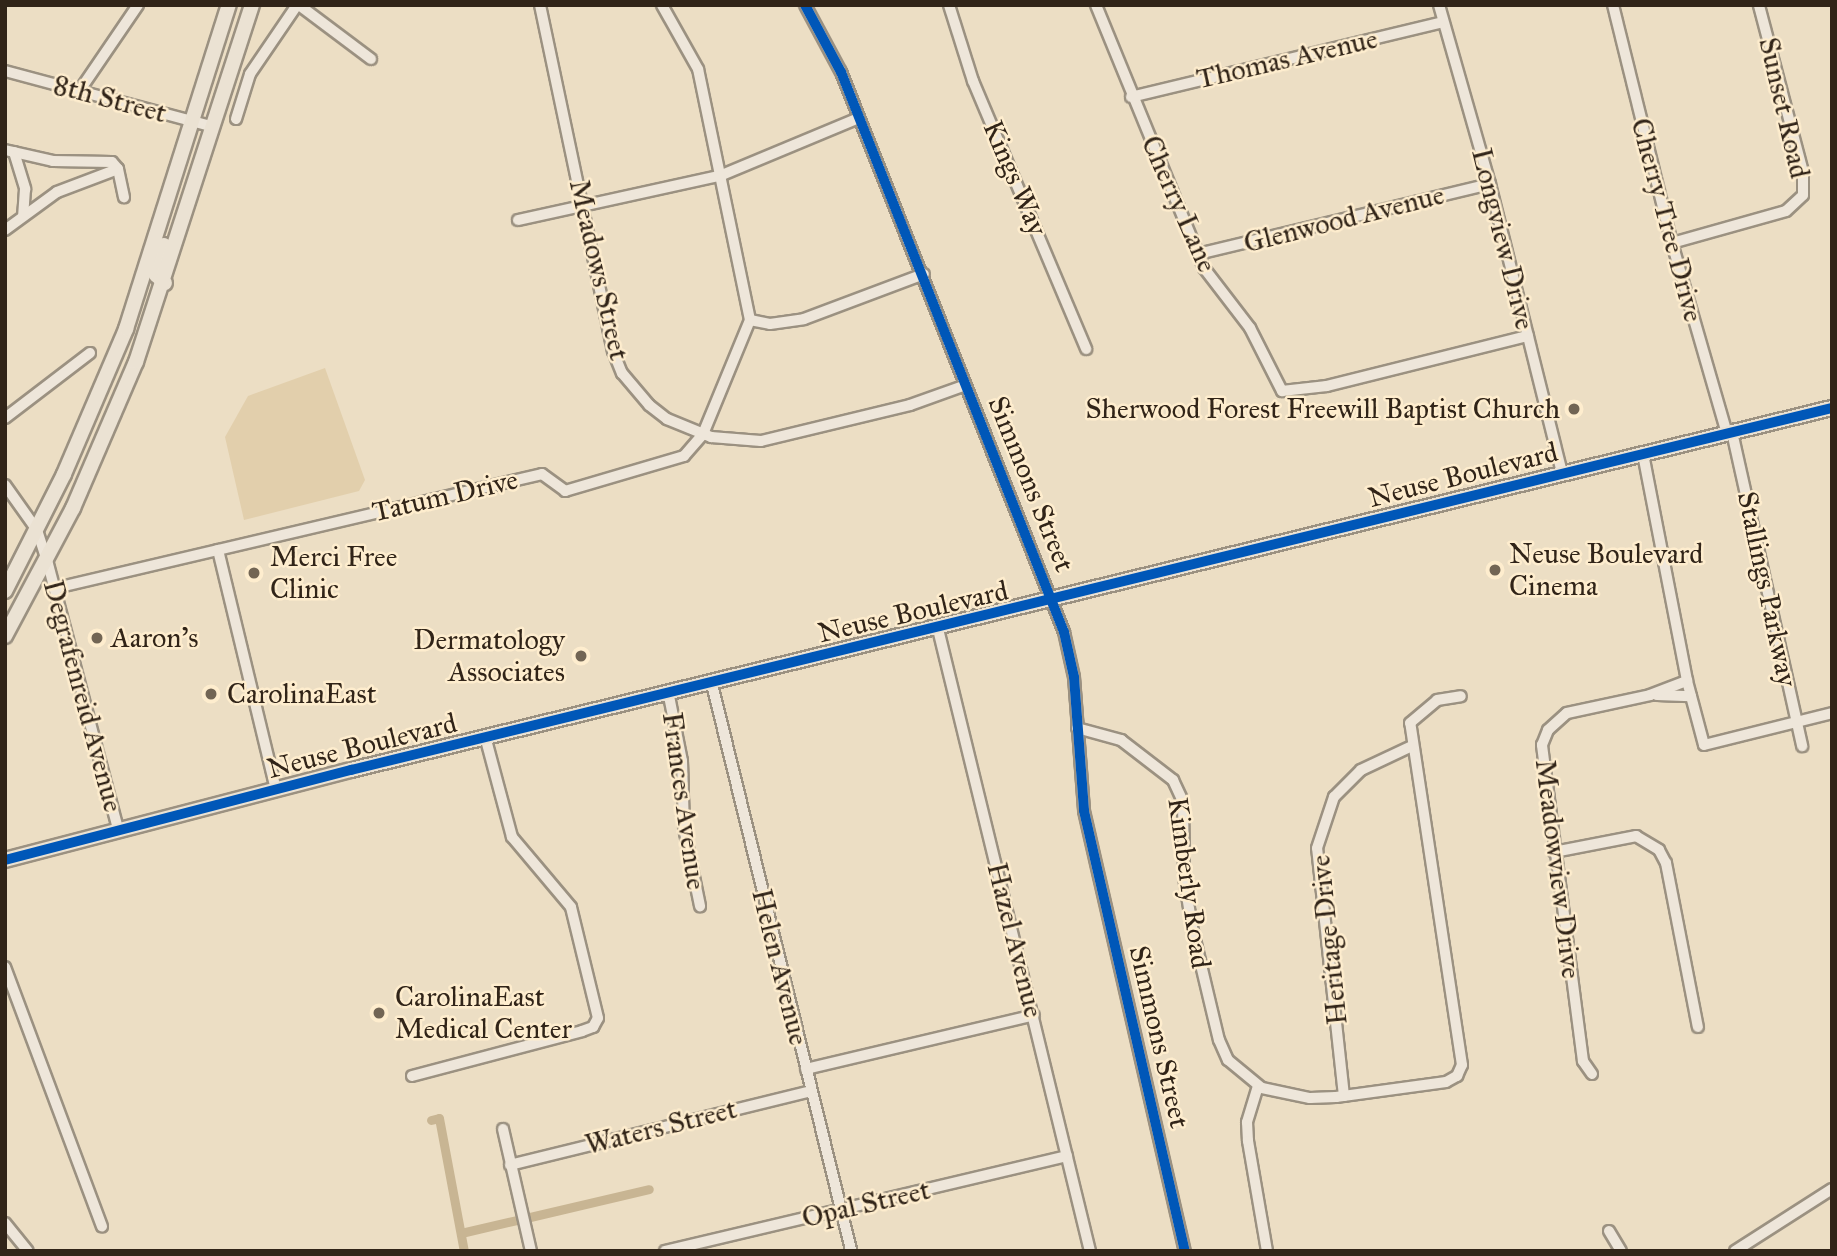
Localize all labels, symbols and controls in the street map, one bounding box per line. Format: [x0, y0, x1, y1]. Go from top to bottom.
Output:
street label: Thomas Avenue [1193, 22, 1381, 96]
street label: Sunset Road [1751, 34, 1817, 182]
street label: 8th Street [50, 68, 170, 130]
street label: Kings Way [976, 115, 1054, 241]
street label: Cherry Tree Drive [1624, 115, 1710, 325]
street label: Cherry Lane [1134, 131, 1224, 277]
street label: Longview Drive [1464, 145, 1542, 333]
street label: Meadows Street [562, 176, 636, 364]
street label: Glenwood Avenue [1240, 178, 1448, 260]
street label: Simmons Street [981, 391, 1081, 577]
place label: Sherwood Forest Freewill Baptist Church [1085, 392, 1560, 426]
marker: Sherwood Forest Freewill Baptist Church [1566, 401, 1582, 417]
street label: Neuse Boulevard [1365, 435, 1561, 515]
street label: Tatum Drive [369, 463, 521, 529]
street label: Stallings Parkway [1730, 488, 1804, 690]
place label: Neuse Boulevard Cinema [1509, 537, 1703, 603]
place label: Merci Free Clinic [270, 540, 397, 606]
marker: Neuse Boulevard Cinema [1487, 562, 1503, 578]
marker: Merci Free Clinic [244, 563, 264, 583]
street label: Neuse Boulevard [815, 574, 1011, 650]
street label: Degrafenreid Avenue [36, 576, 130, 816]
place label: Aaron's [111, 621, 198, 655]
place label: Dermatology Associates [413, 623, 565, 689]
marker: Aaron's [89, 630, 105, 646]
marker: Dermatology Associates [571, 646, 591, 666]
place label: CarolinaEast [227, 677, 377, 711]
marker: CarolinaEast [201, 684, 221, 704]
street label: Neuse Boulevard [264, 706, 460, 786]
street label: Frances Avenue [655, 710, 713, 892]
street label: Meadowview Drive [1528, 757, 1588, 981]
street label: Kimberly Road [1160, 795, 1218, 971]
street label: Heritage Drive [1303, 853, 1355, 1027]
street label: Hazel Avenue [980, 859, 1050, 1021]
street label: Helen Avenue [744, 885, 816, 1049]
street label: Simmons Street [1122, 943, 1196, 1131]
place label: CarolinaEast Medical Center [395, 980, 572, 1046]
marker: CarolinaEast Medical Center [369, 1003, 389, 1023]
street label: Waters Street [582, 1092, 740, 1162]
street label: Opal Street [799, 1173, 933, 1235]

